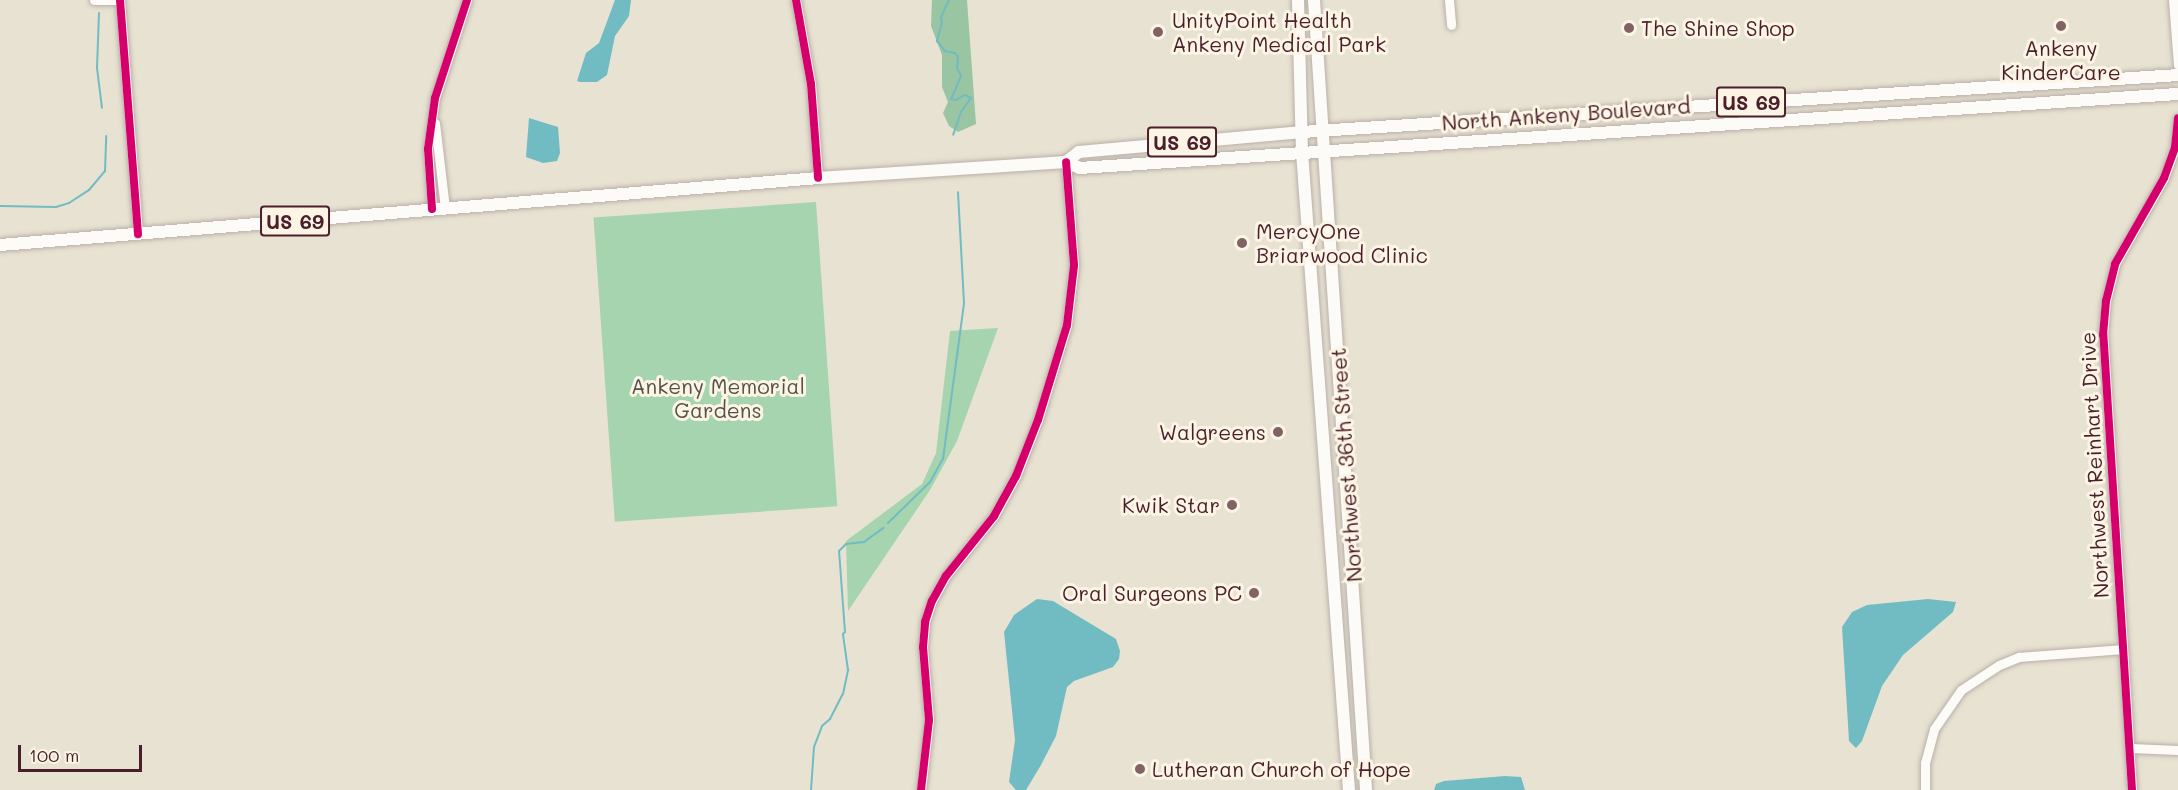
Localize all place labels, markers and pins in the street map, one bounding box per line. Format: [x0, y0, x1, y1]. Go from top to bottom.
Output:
place label: UnityPoint Health Ankeny Medical Park [1172, 7, 1386, 57]
place label: The Shine Shop [1641, 15, 1795, 41]
marker: Ankeny KinderCare [2054, 19, 2068, 33]
marker: The Shine Shop [1622, 21, 1636, 35]
marker: UnityPoint Health Ankeny Medical Park [1149, 23, 1167, 41]
place label: Ankeny KinderCare [2001, 35, 2121, 85]
place label: MercyOne Briarwood Clinic [1256, 218, 1428, 268]
marker: MercyOne Briarwood Clinic [1233, 234, 1251, 252]
place label: Walgreens [1159, 419, 1266, 445]
marker: Walgreens [1271, 425, 1285, 439]
place label: Kwik Star [1122, 492, 1220, 518]
marker: Kwik Star [1225, 498, 1239, 512]
place label: Oral Surgeons PC [1062, 580, 1242, 606]
marker: Oral Surgeons PC [1247, 586, 1261, 600]
place label: Lutheran Church of Hope [1152, 756, 1411, 782]
marker: Lutheran Church of Hope [1133, 762, 1147, 776]

